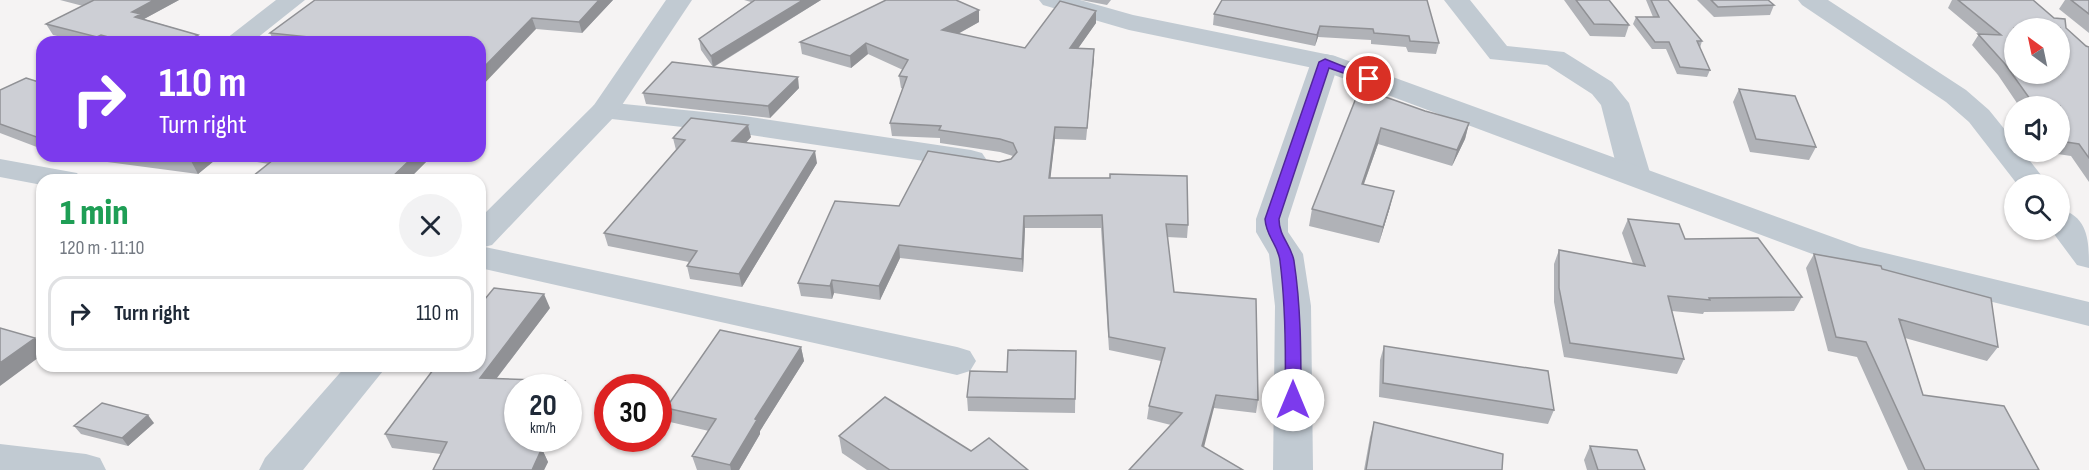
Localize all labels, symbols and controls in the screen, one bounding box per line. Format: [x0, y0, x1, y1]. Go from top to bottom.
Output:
north arrow [2004, 18, 2070, 84]
map controls [2004, 18, 2070, 240]
pin [1343, 53, 1394, 104]
text: 110 m [159, 58, 246, 109]
icon: right [60, 60, 138, 138]
icon: arrive [1352, 62, 1385, 95]
button: sound [2004, 96, 2070, 162]
text: Turn right [159, 109, 246, 141]
button: search [2004, 174, 2070, 240]
text: 1 min [60, 192, 128, 235]
button: close [399, 194, 462, 257]
text: 120 m · 11:10 [60, 236, 144, 260]
icon: right [63, 297, 96, 330]
text: Turn right [114, 300, 190, 327]
text: 110 m [416, 300, 459, 327]
position arrow [1261, 368, 1325, 432]
speed limit sign: 30 [594, 374, 672, 452]
text: 20 [529, 388, 557, 424]
text: km/h [530, 419, 556, 438]

